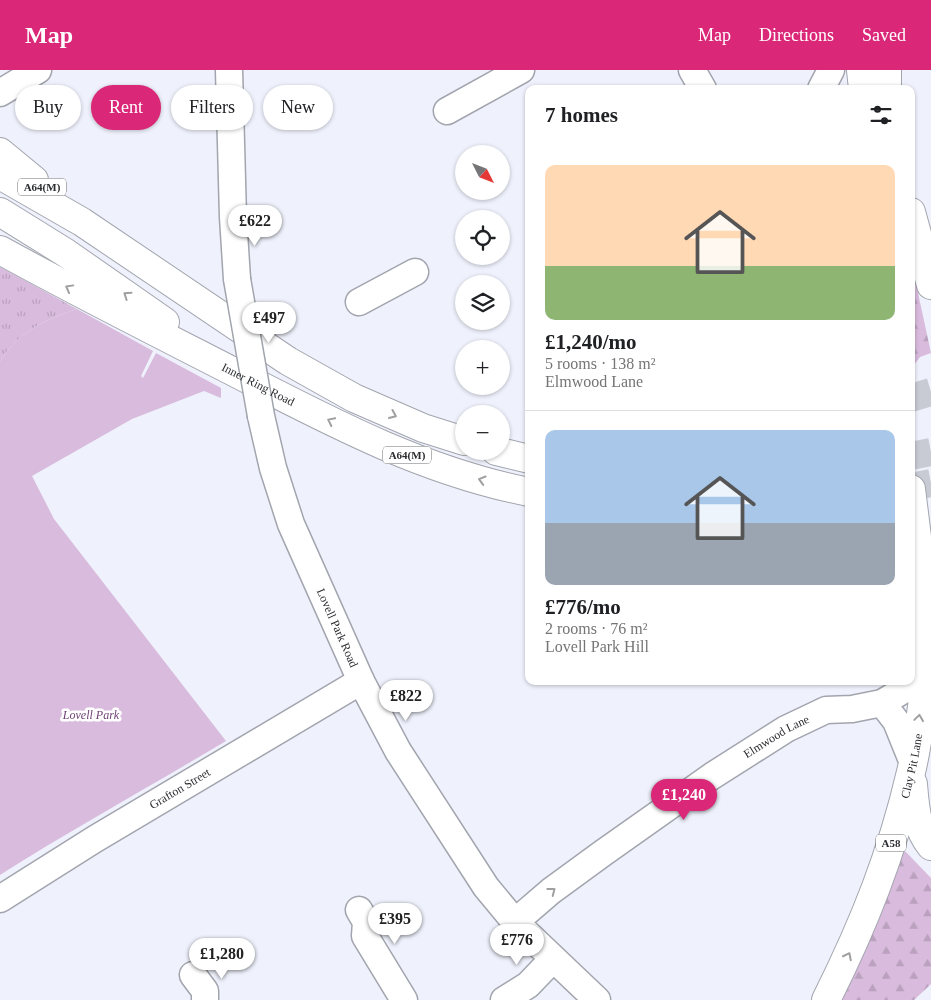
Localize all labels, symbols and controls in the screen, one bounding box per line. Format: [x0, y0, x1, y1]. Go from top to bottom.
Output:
text: Map [25, 22, 73, 48]
text: Map [698, 25, 731, 45]
text: Directions [759, 25, 834, 45]
text: Saved [862, 25, 906, 45]
chip: Buy [15, 85, 81, 130]
chip: Rent [91, 85, 161, 130]
chip: Filters [171, 85, 253, 130]
chip: New [263, 85, 333, 130]
icon: filters [867, 101, 895, 129]
text: 7 homes [545, 103, 618, 127]
north arrow [455, 145, 510, 200]
map controls [455, 145, 510, 460]
road number: A64(M) [18, 178, 66, 195]
icon: home [675, 197, 765, 287]
pin: £622 [225, 204, 285, 247]
button: locate [455, 210, 510, 265]
text: £622 [239, 212, 271, 229]
button: layers [455, 275, 510, 330]
one-way arrow [65, 284, 74, 294]
one-way arrow [123, 292, 132, 301]
pin: £497 [239, 302, 299, 344]
text: £497 [253, 309, 285, 326]
text: £1,240/mo [545, 330, 637, 354]
button: + [455, 340, 510, 395]
text: 5 rooms · 138 m² [545, 355, 656, 372]
street label: Inner Ring Road [219, 360, 297, 409]
text: Elmwood Lane [545, 373, 643, 390]
button: − [455, 405, 510, 460]
one-way arrow [388, 409, 397, 419]
one-way arrow [327, 417, 336, 427]
road number: A64(M) [383, 446, 431, 464]
icon: home [675, 463, 765, 553]
one-way arrow [478, 476, 486, 486]
street label: Lovell Park Road [314, 586, 361, 669]
text: £776/mo [545, 595, 621, 619]
text: 2 rooms · 76 m² [545, 620, 648, 637]
text: Lovell Park Hill [545, 638, 649, 655]
pin: £822 [376, 680, 436, 722]
text: £822 [390, 687, 422, 704]
park label: Lovell Park [62, 708, 120, 722]
street label: Elmwood Lane [741, 712, 811, 761]
one-way arrow [914, 714, 924, 722]
street label: Clay Pit Lane [898, 733, 925, 800]
street label: Grafton Street [147, 765, 213, 812]
pin: £1,240 [643, 778, 725, 821]
text: £1,240 [662, 786, 706, 803]
road number: A58 [876, 834, 906, 851]
one-way arrow [546, 888, 556, 897]
pin: £395 [365, 902, 425, 945]
text: £395 [379, 910, 411, 927]
pin: £776 [487, 924, 547, 966]
text: £776 [501, 931, 533, 948]
pin: £1,280 [181, 938, 263, 980]
text: £1,280 [200, 945, 244, 962]
one-way arrow [842, 953, 852, 962]

